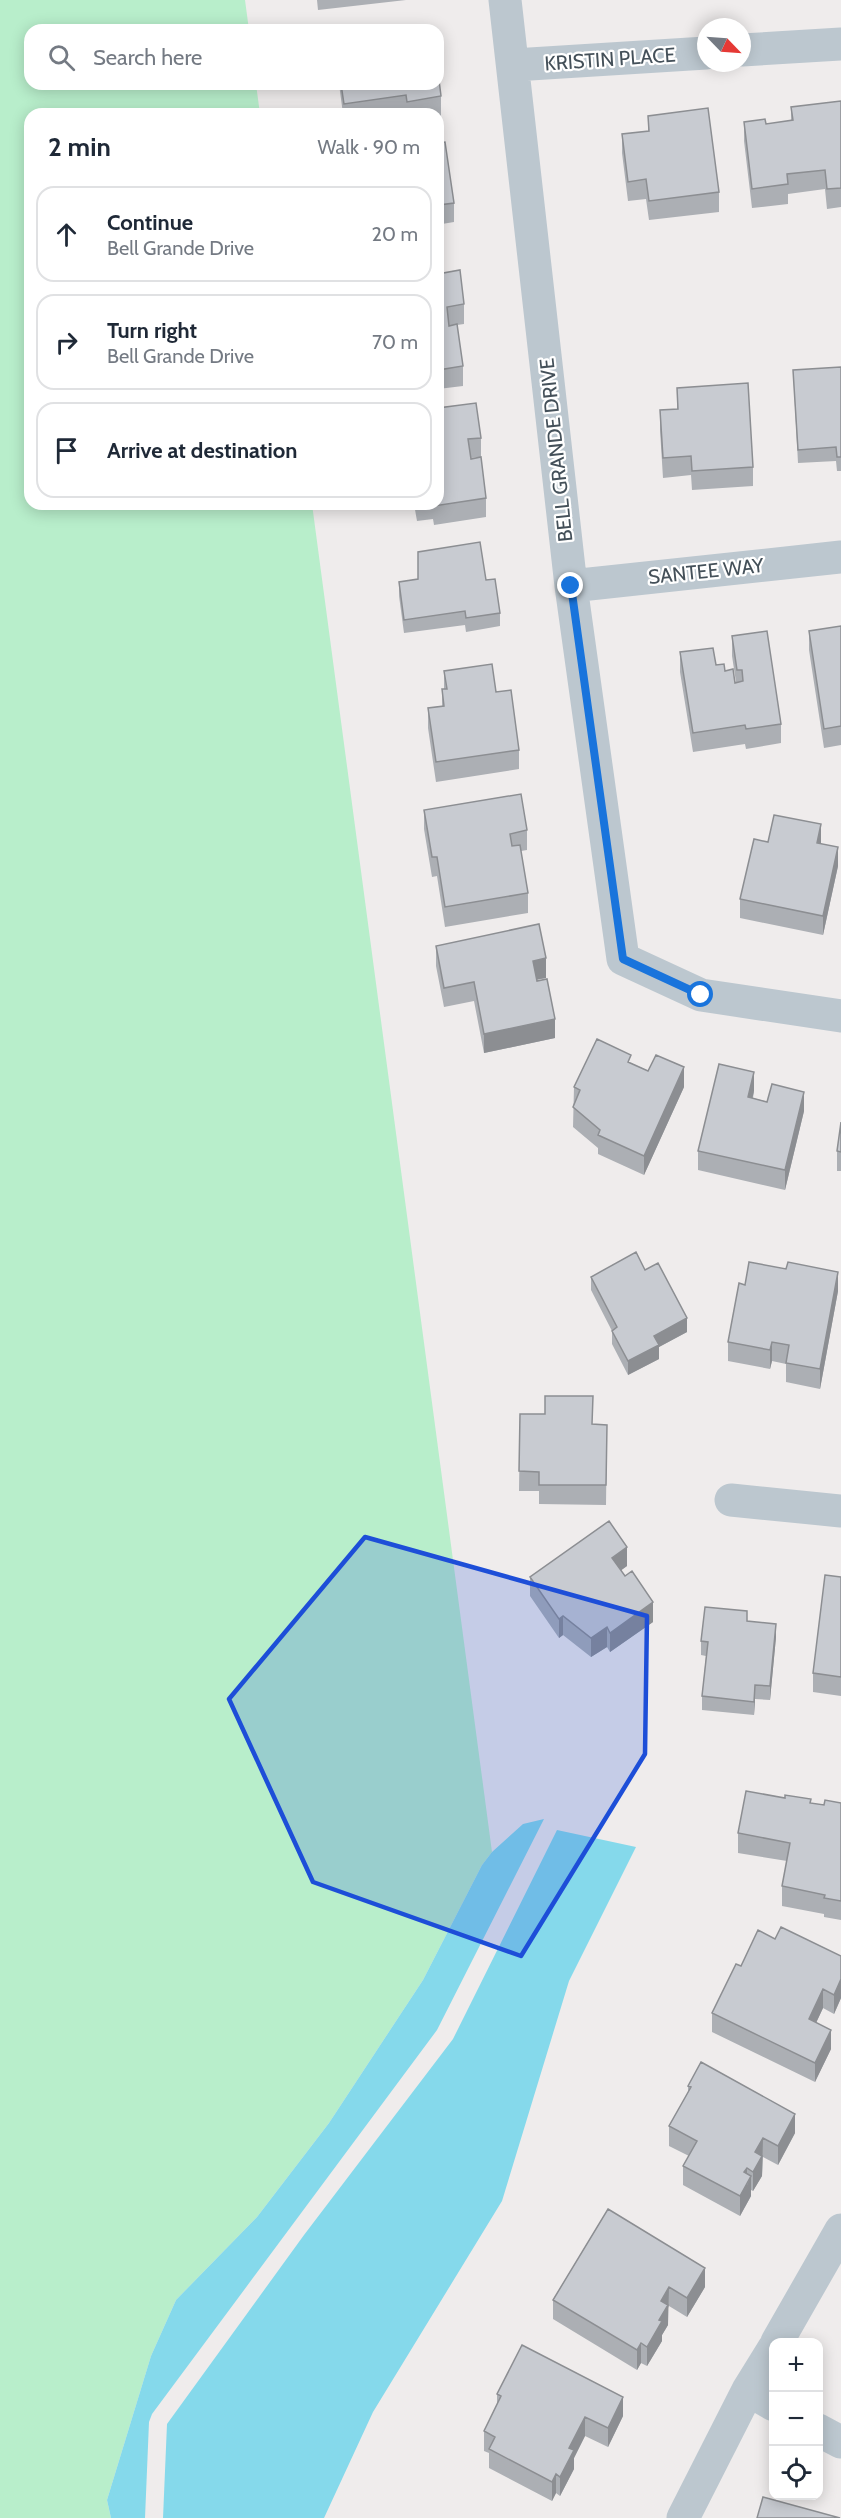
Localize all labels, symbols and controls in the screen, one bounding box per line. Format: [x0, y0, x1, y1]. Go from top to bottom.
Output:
north arrow [697, 18, 751, 72]
search box [24, 24, 444, 90]
icon: search [45, 41, 78, 74]
street label: KRISTIN PLACE [544, 42, 676, 76]
text: Search here [93, 44, 202, 71]
text: 2 min [48, 131, 111, 163]
text: Walk · 90 m [317, 135, 420, 159]
text: Continue [107, 209, 193, 236]
icon: ahead [50, 218, 83, 251]
text: 20 m [372, 222, 418, 246]
text: Bell Grande Drive [107, 236, 254, 260]
text: Turn right [107, 317, 197, 344]
icon: right [50, 326, 83, 359]
text: 70 m [372, 330, 418, 354]
text: Bell Grande Drive [107, 344, 254, 368]
street label: BELL GRANDE DRIVE [534, 357, 578, 543]
icon: arrive [50, 434, 83, 467]
text: Arrive at destination [107, 437, 297, 464]
street label: SANTEE WAY [647, 553, 766, 589]
route end [557, 572, 583, 598]
route start [687, 981, 713, 1007]
map controls [769, 2338, 823, 2500]
button: + [769, 2338, 823, 2392]
button: − [769, 2392, 823, 2446]
button: locate [769, 2446, 823, 2500]

